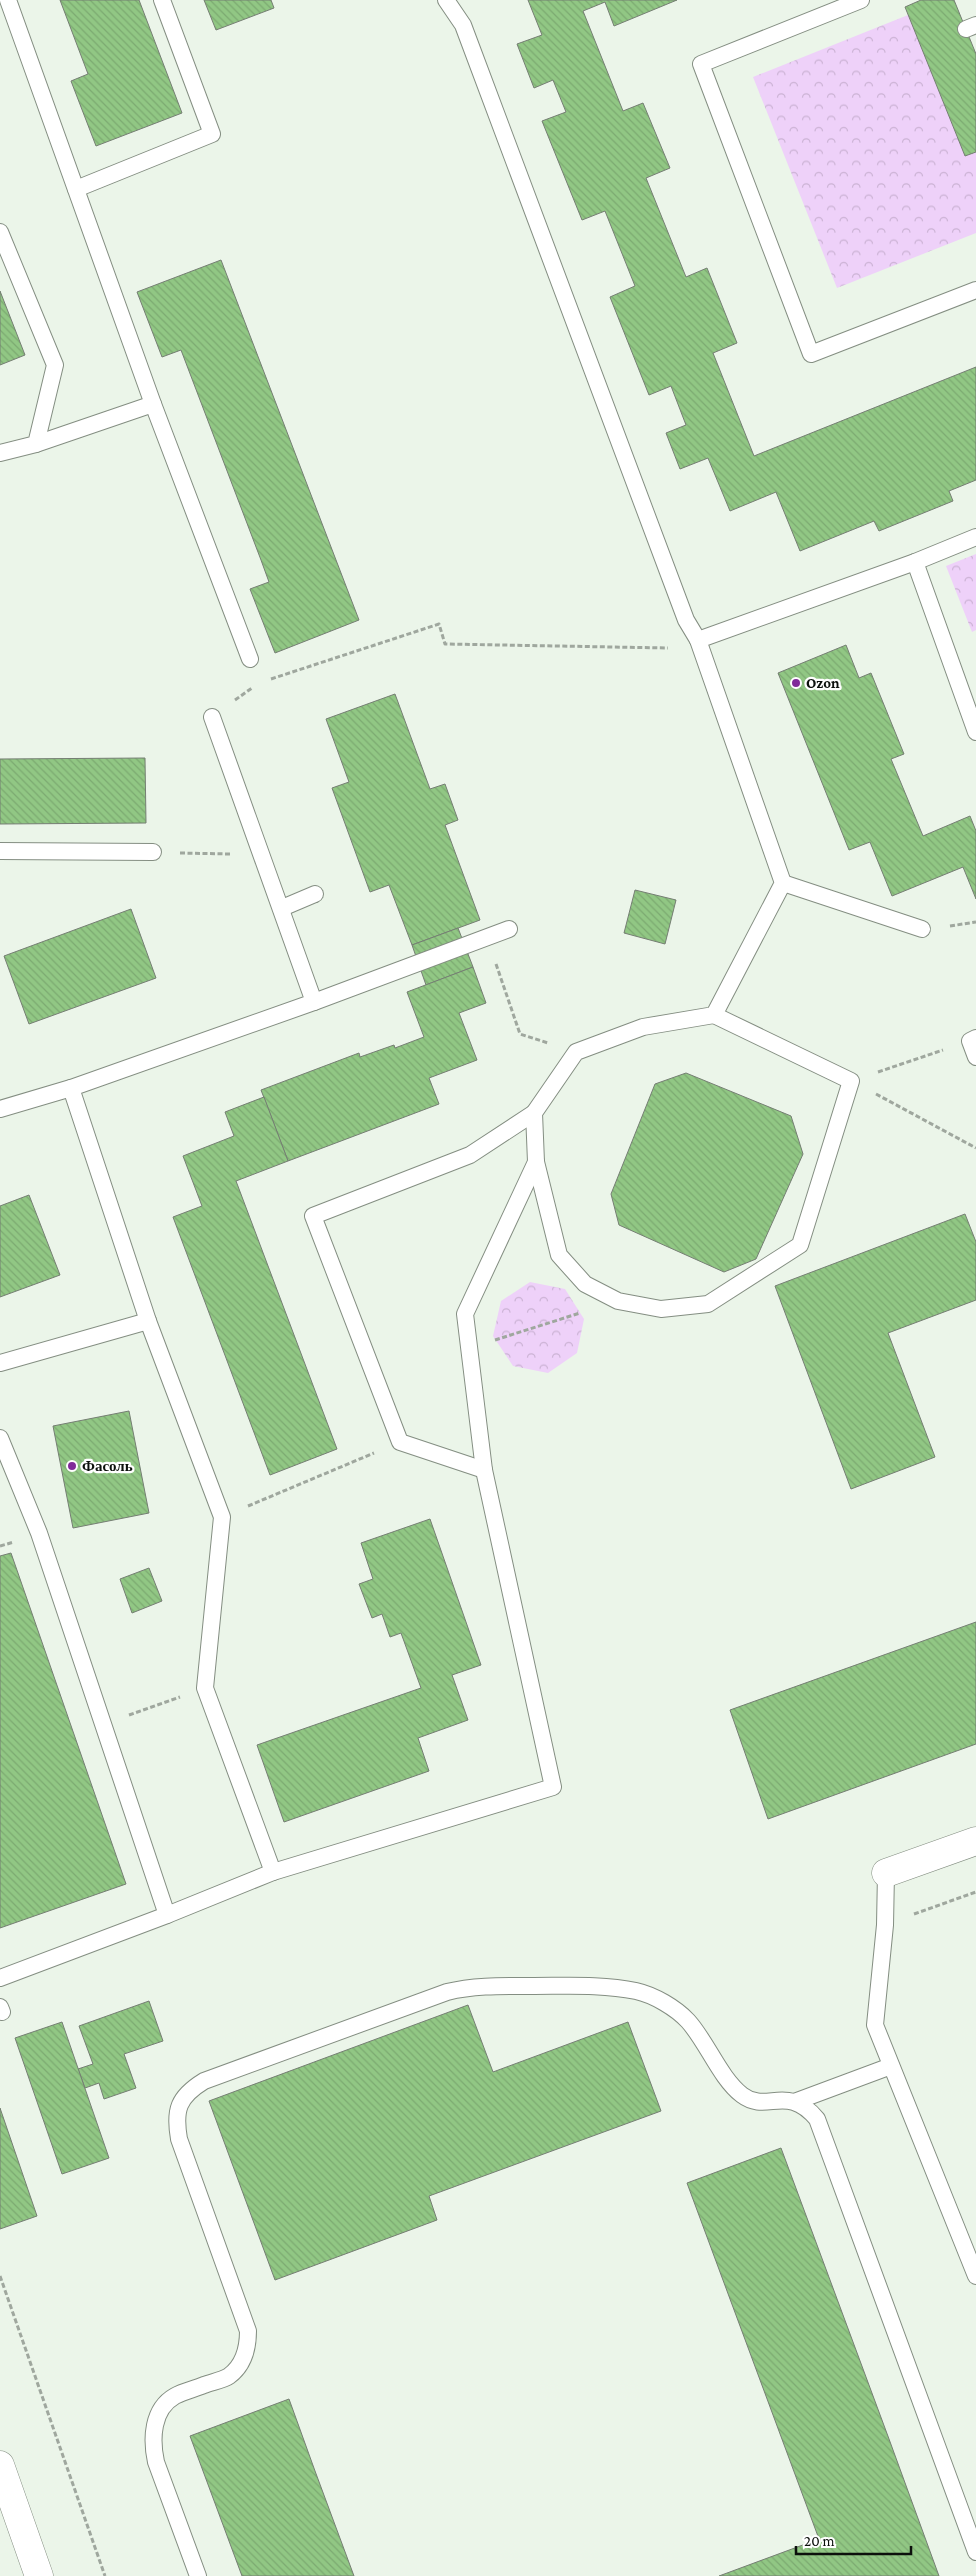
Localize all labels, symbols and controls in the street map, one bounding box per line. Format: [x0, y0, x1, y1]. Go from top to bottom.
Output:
place label: Ozon [806, 675, 840, 691]
marker: Ozon [790, 677, 802, 689]
place label: Фасоль [82, 1458, 133, 1474]
marker: Фасоль [66, 1460, 78, 1472]
scale bar [796, 2524, 911, 2556]
text: 20 m [804, 2533, 835, 2549]

